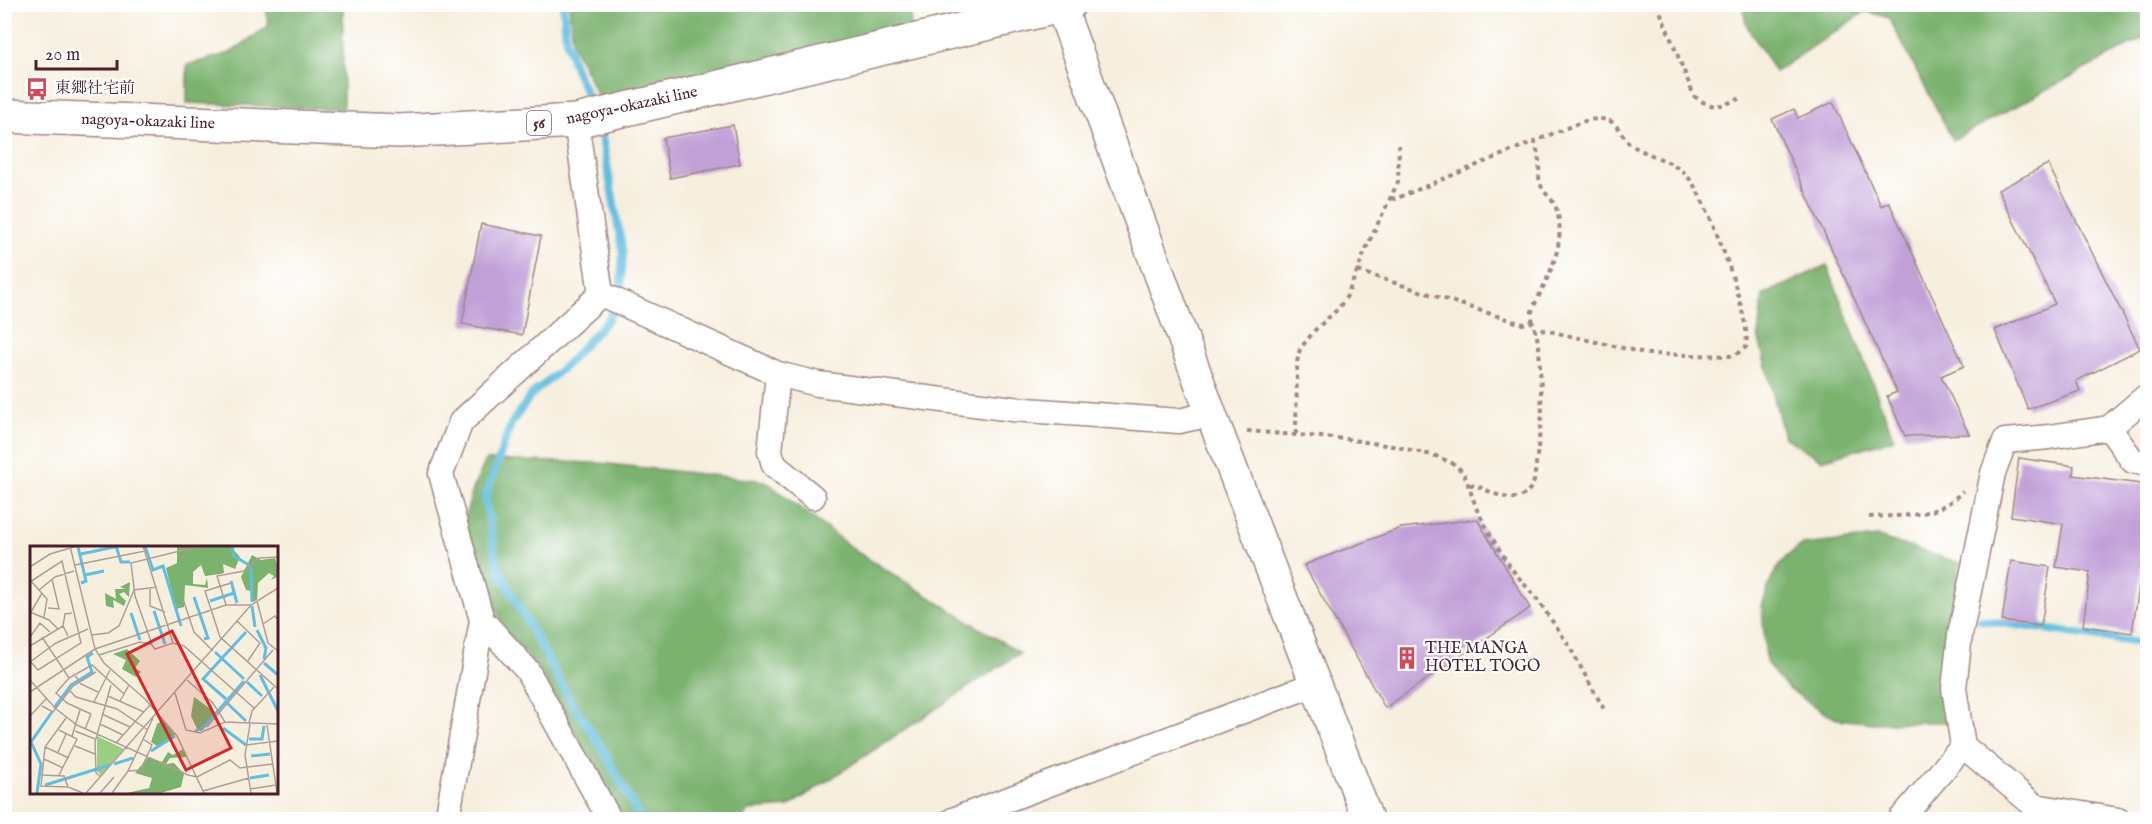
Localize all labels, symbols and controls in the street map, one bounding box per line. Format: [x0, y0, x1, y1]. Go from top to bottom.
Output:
scale bar [36, 33, 117, 71]
text: 20 m [45, 44, 80, 67]
bus stop icon: 東郷社宅前 [24, 76, 50, 102]
place label: 東郷社宅前 [55, 79, 135, 99]
street label: nagoya-okazaki line [564, 82, 700, 130]
street label: nagoya-okazaki line [81, 110, 215, 134]
road number: 56 [527, 111, 551, 135]
inset map [30, 546, 278, 794]
place label: THE MANGA HOTEL TOGO [1425, 639, 1540, 677]
building icon: THE MANGA HOTEL TOGO [1394, 645, 1420, 671]

